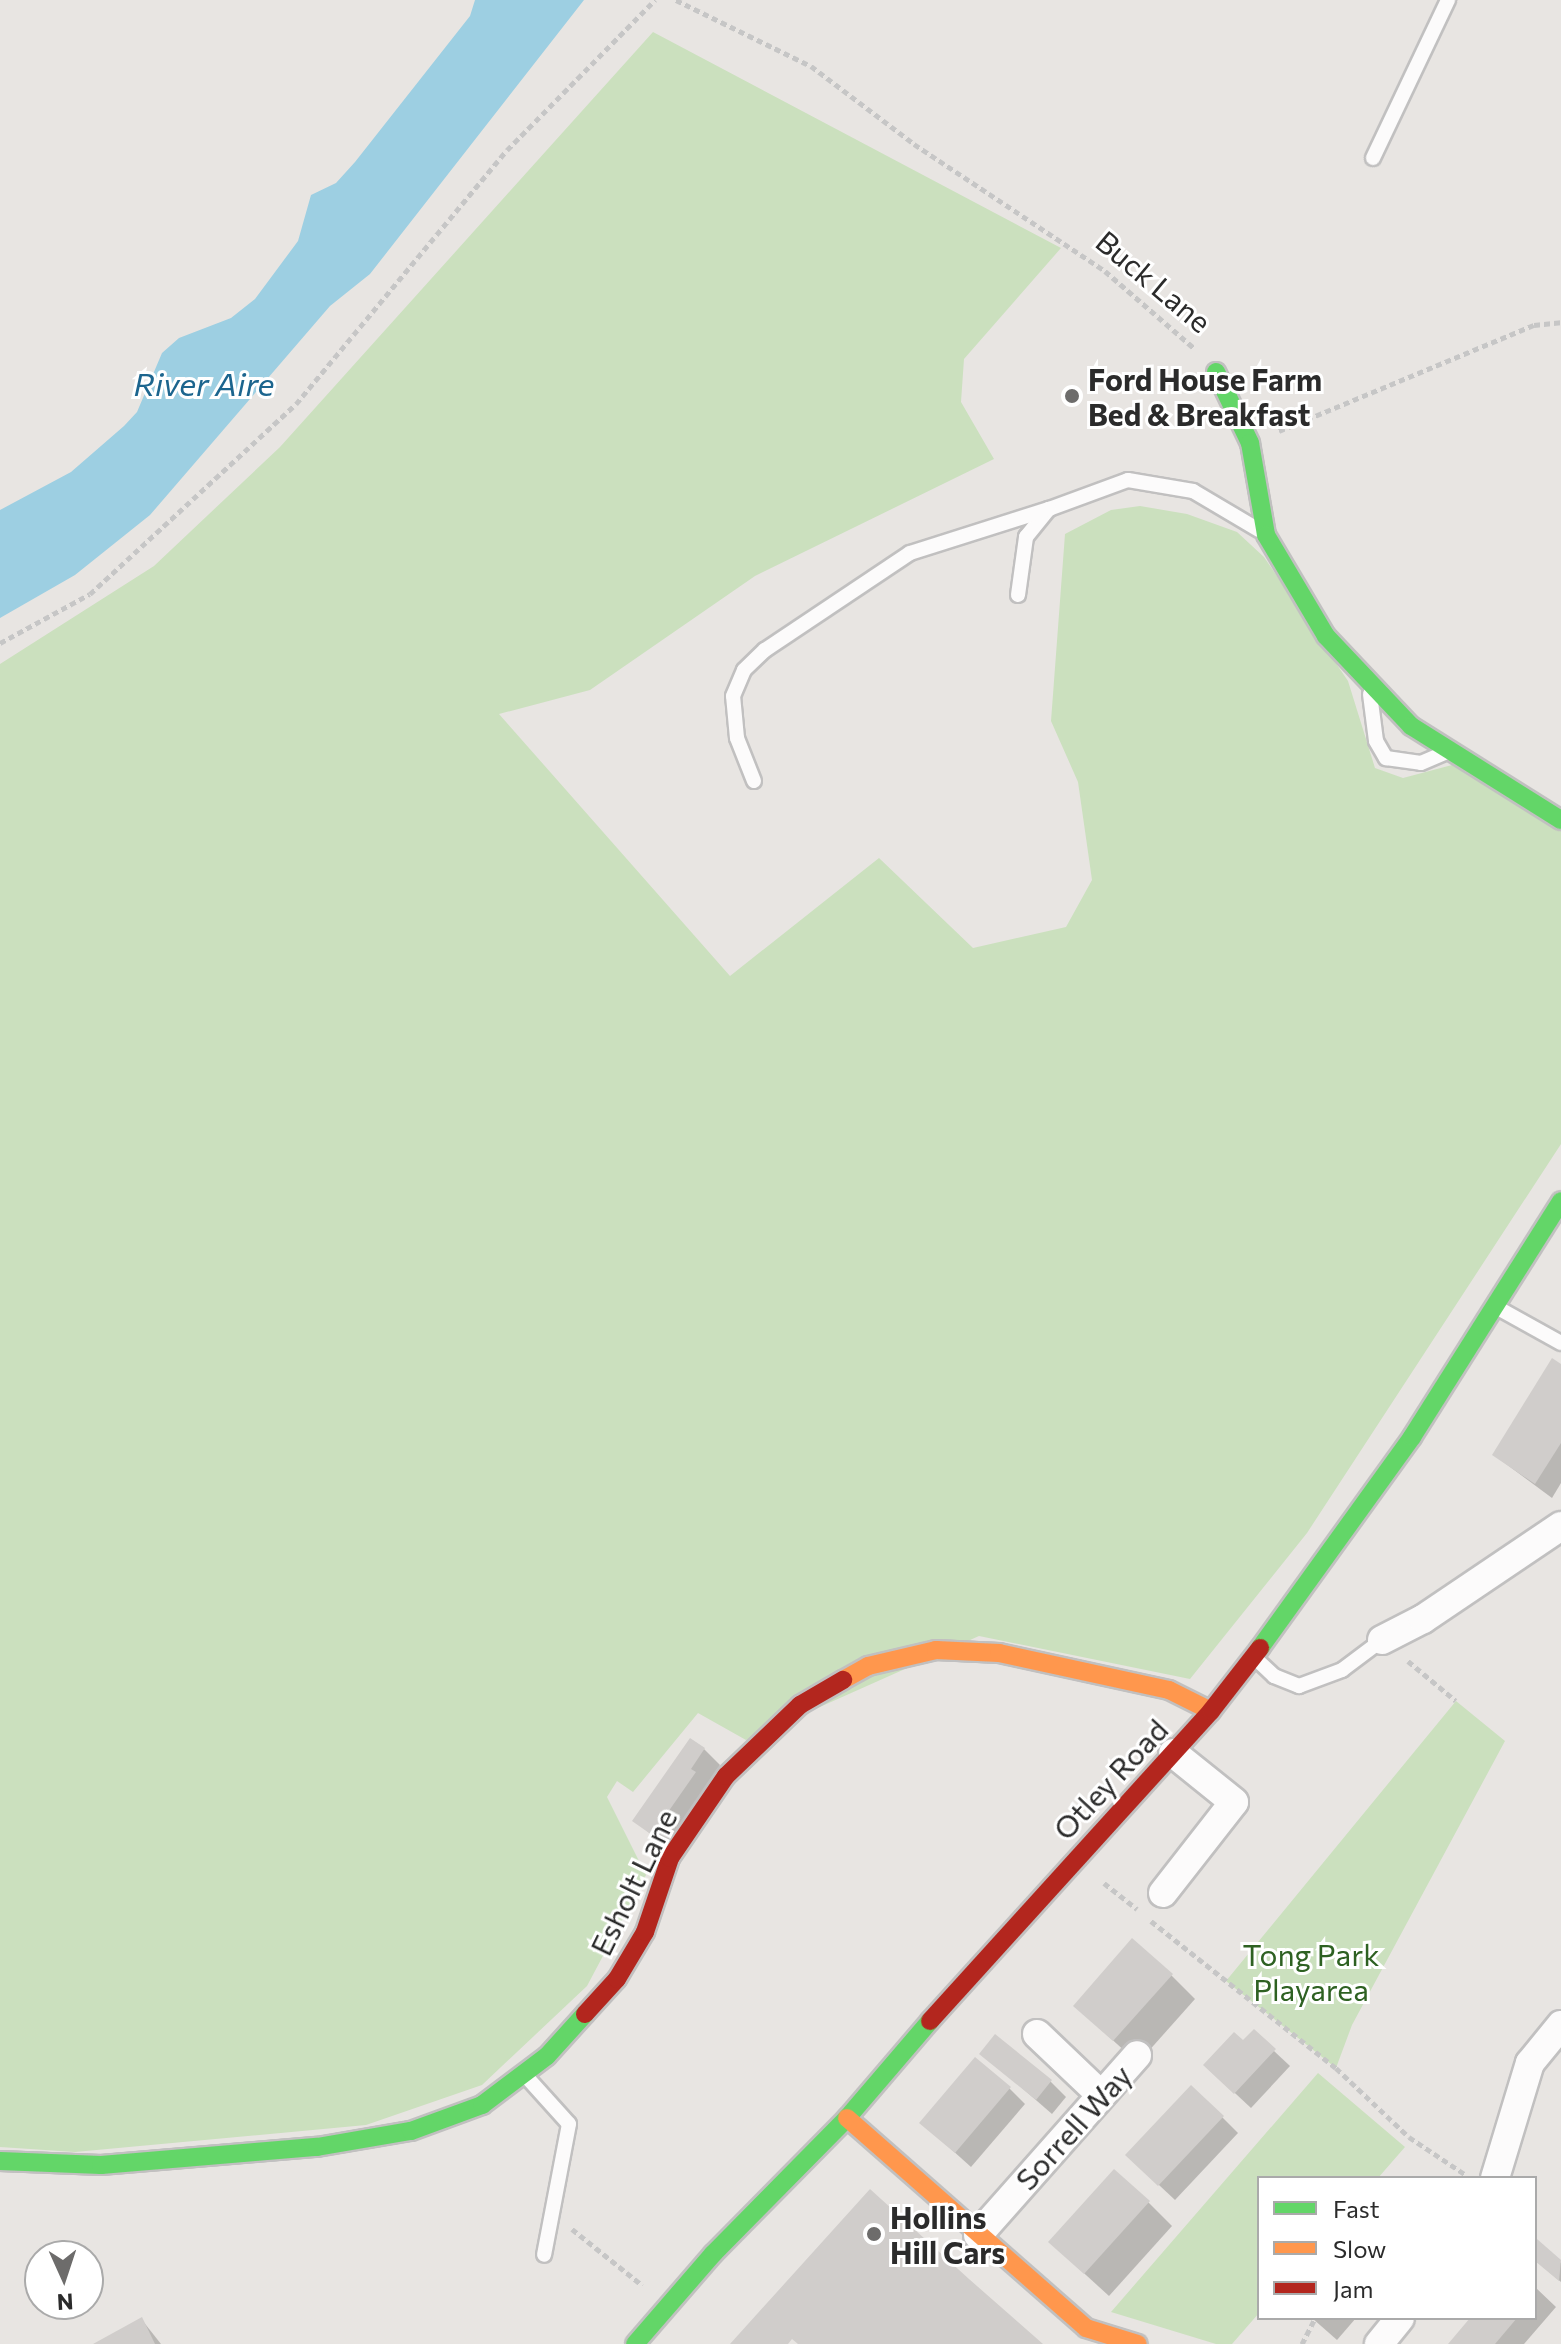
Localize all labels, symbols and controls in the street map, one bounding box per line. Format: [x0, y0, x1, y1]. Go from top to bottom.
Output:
street label: Buck Lane [1089, 223, 1219, 339]
place label: Ford House Farm Bed & Breakfast [1088, 361, 1322, 432]
water label: River Aire [133, 364, 275, 402]
marker: Ford House Farm Bed & Breakfast [1063, 387, 1081, 405]
street label: Otley Road [1045, 1711, 1175, 1847]
street label: Esholt Lane [582, 1803, 684, 1961]
park label: Tong Park Playarea [1243, 1936, 1379, 2006]
street label: Sorrell Way [1008, 2057, 1138, 2197]
legend [1257, 2176, 1537, 2320]
text: Fast [1333, 2194, 1380, 2223]
place label: Hollins Hill Cars [890, 2199, 1005, 2270]
marker: Hollins Hill Cars [865, 2225, 883, 2243]
text: Slow [1333, 2234, 1386, 2263]
north arrow [24, 2240, 104, 2320]
text: Jam [1333, 2274, 1373, 2303]
text: N [56, 2289, 74, 2316]

